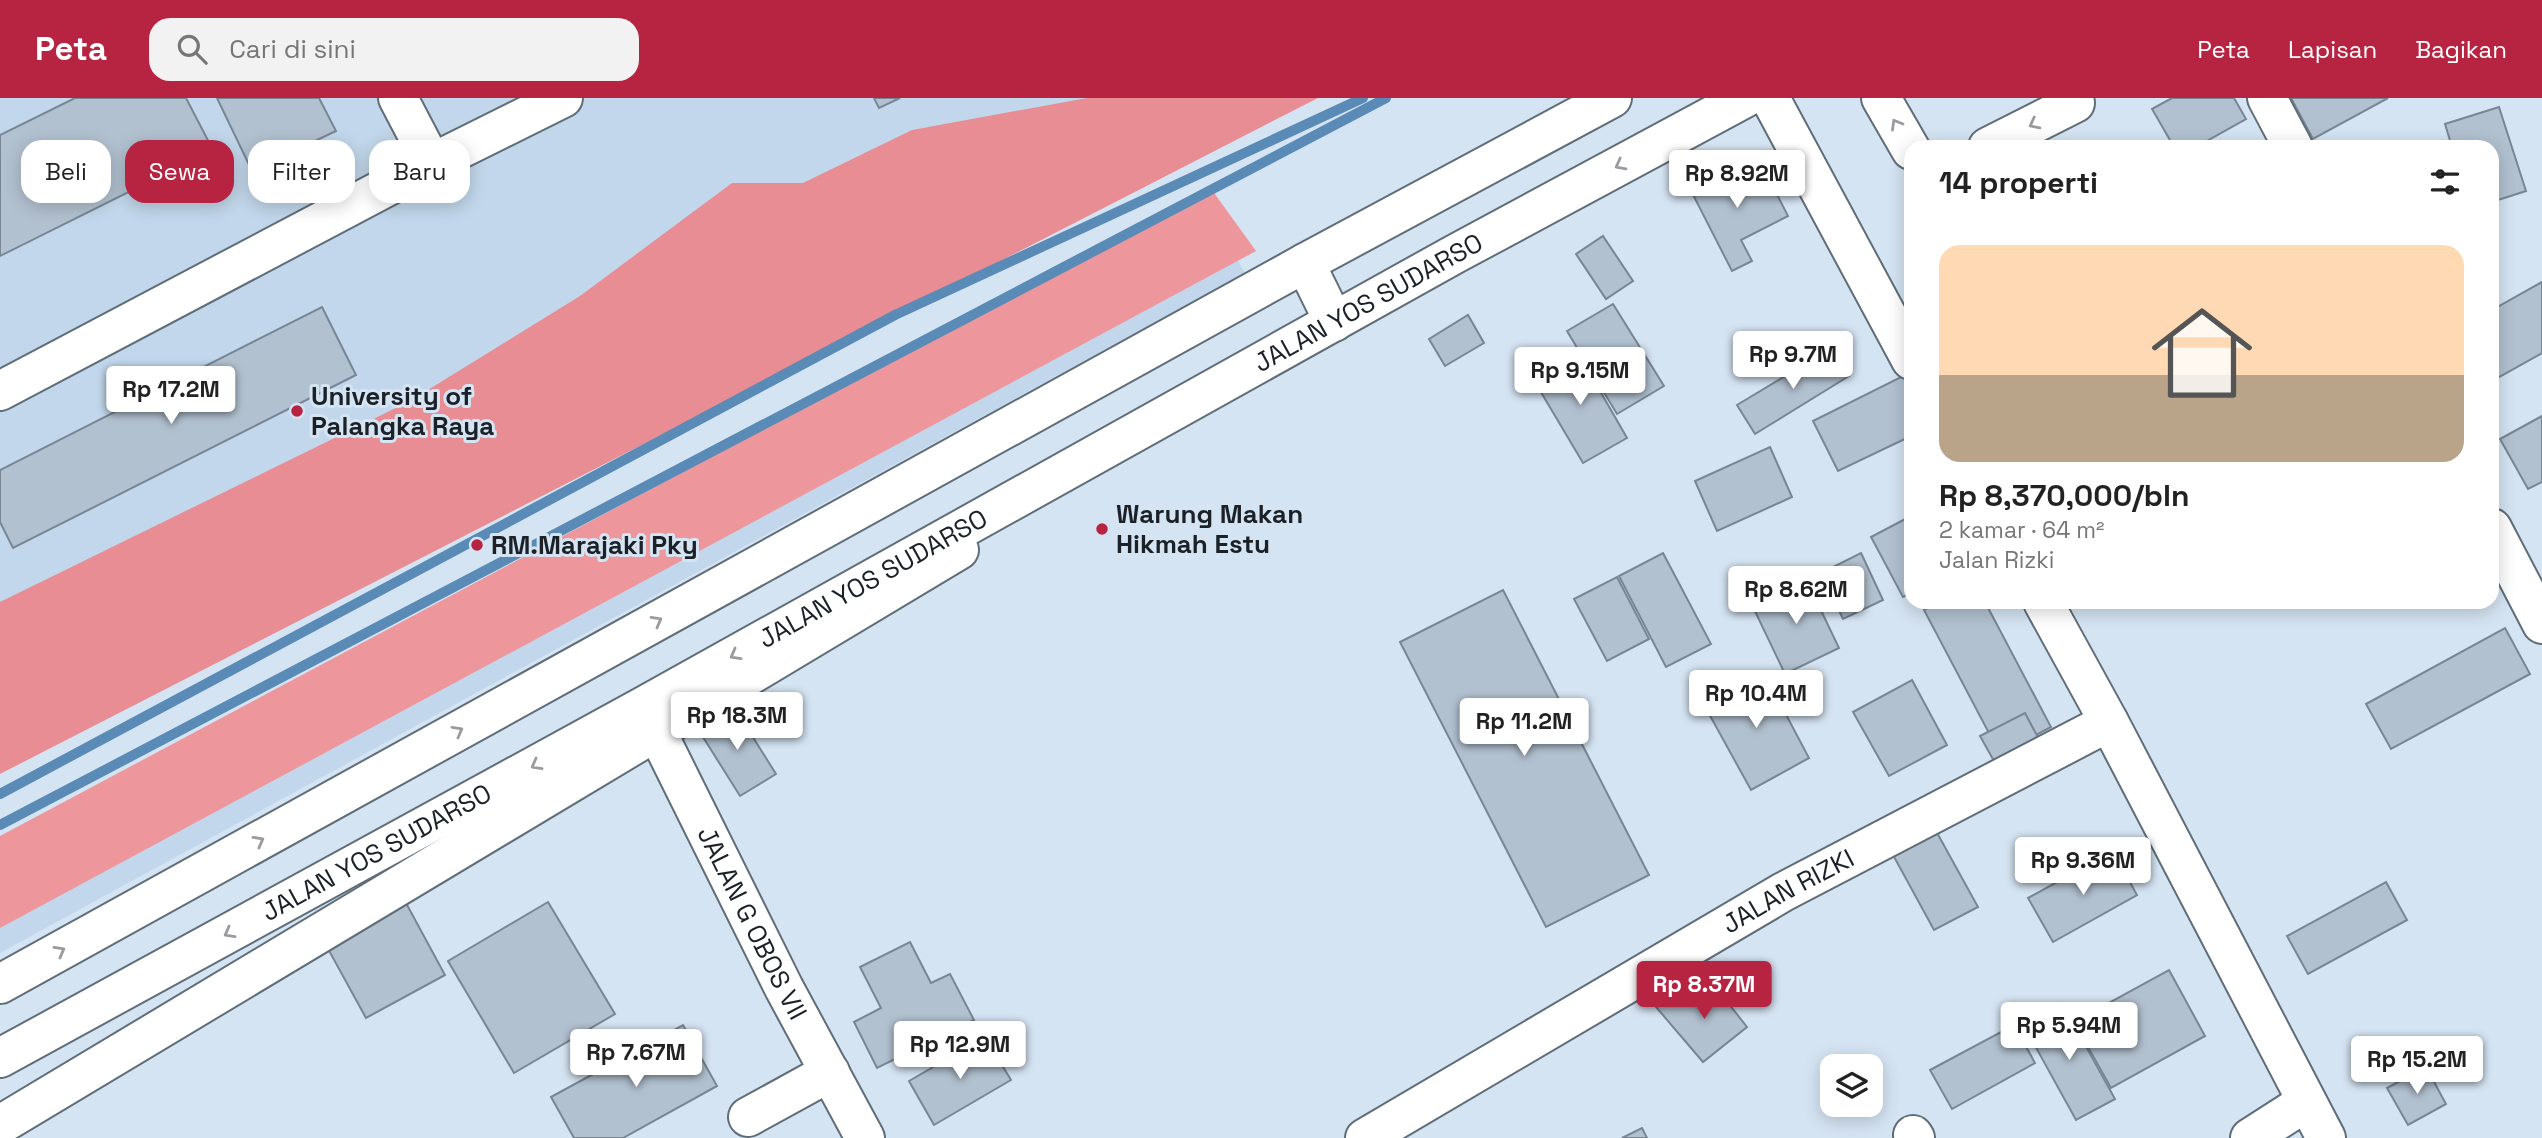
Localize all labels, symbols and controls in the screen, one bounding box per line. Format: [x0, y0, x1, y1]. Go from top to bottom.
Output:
search box [149, 18, 639, 81]
text: Peta [35, 28, 107, 70]
icon: search [173, 30, 211, 68]
text: Cari di sini [229, 32, 356, 66]
text: Peta [2197, 34, 2250, 65]
text: Lapisan [2288, 34, 2377, 65]
text: Bagikan [2415, 34, 2507, 65]
one-way arrow [2029, 115, 2041, 129]
one-way arrow [1891, 119, 1904, 132]
chip: Beli [21, 140, 111, 203]
chip: Sewa [125, 140, 234, 203]
chip: Filter [248, 140, 355, 203]
chip: Baru [369, 140, 470, 203]
pin: Rp 8.92M [1665, 150, 1809, 210]
one-way arrow [1614, 157, 1627, 170]
text: Rp 8.92M [1685, 158, 1789, 188]
text: 14 properti [1939, 163, 2098, 202]
icon: filters [2426, 163, 2464, 201]
street label: JALAN YOS SUDARSO [1248, 225, 1489, 380]
icon: home [2139, 290, 2265, 416]
pin: Rp 9.7M [1728, 331, 1858, 391]
text: Rp 9.7M [1749, 339, 1837, 369]
pin: Rp 9.15M [1508, 348, 1652, 407]
text: Rp 9.15M [1530, 355, 1630, 385]
pin: Rp 17.2M [99, 366, 243, 426]
text: Rp 17.2M [122, 374, 220, 404]
place label: University of Palangka Raya [311, 379, 494, 443]
marker: University of Palangka Raya [289, 403, 305, 419]
text: Rp 8,370,000/bln [1939, 476, 2189, 515]
place label: Warung Makan Hikmah Estu [1116, 497, 1303, 561]
street label: JALAN YOS SUDARSO [752, 501, 993, 656]
text: 2 kamar · 64 m² [1939, 515, 2104, 545]
marker: Warung Makan Hikmah Estu [1094, 521, 1110, 537]
place label: RM.Marajaki Pky [491, 528, 698, 562]
marker: RM.Marajaki Pky [469, 537, 485, 553]
text: Jalan Rizki [1939, 545, 2054, 575]
pin: Rp 8.62M [1724, 566, 1868, 626]
text: Rp 8.62M [1744, 574, 1848, 604]
one-way arrow [650, 616, 662, 629]
one-way arrow [729, 647, 742, 660]
pin: Rp 10.4M [1684, 670, 1828, 730]
text: Rp 10.4M [1705, 678, 1807, 708]
pin: Rp 18.3M [665, 692, 809, 752]
pin: Rp 11.2M [1452, 698, 1596, 758]
text: Rp 18.3M [687, 700, 787, 730]
text: Rp 11.2M [1476, 706, 1572, 736]
one-way arrow [451, 726, 463, 739]
one-way arrow [530, 757, 543, 770]
street label: JALAN YOS SUDARSO [256, 776, 497, 929]
street label: JALAN G OBOS VII [689, 821, 815, 1026]
one-way arrow [252, 836, 264, 849]
pin: Rp 9.36M [2011, 838, 2155, 897]
street label: JALAN RIZKI [1716, 841, 1860, 941]
text: Rp 9.36M [2031, 845, 2135, 875]
one-way arrow [223, 925, 236, 938]
one-way arrow [52, 946, 65, 959]
pin: Rp 8.37M [1632, 962, 1776, 1021]
text: Rp 8.37M [1653, 969, 1755, 999]
pin: Rp 5.94M [1997, 1002, 2141, 1062]
text: Rp 5.94M [2017, 1010, 2121, 1040]
pin: Rp 12.9M [888, 1021, 1032, 1081]
text: Rp 12.9M [910, 1029, 1010, 1059]
pin: Rp 7.67M [564, 1030, 708, 1089]
text: Rp 7.67M [586, 1037, 686, 1067]
pin: Rp 15.2M [2345, 1037, 2489, 1096]
text: Rp 15.2M [2367, 1044, 2467, 1074]
map controls [1820, 1054, 1883, 1117]
button: layers [1820, 1054, 1883, 1117]

